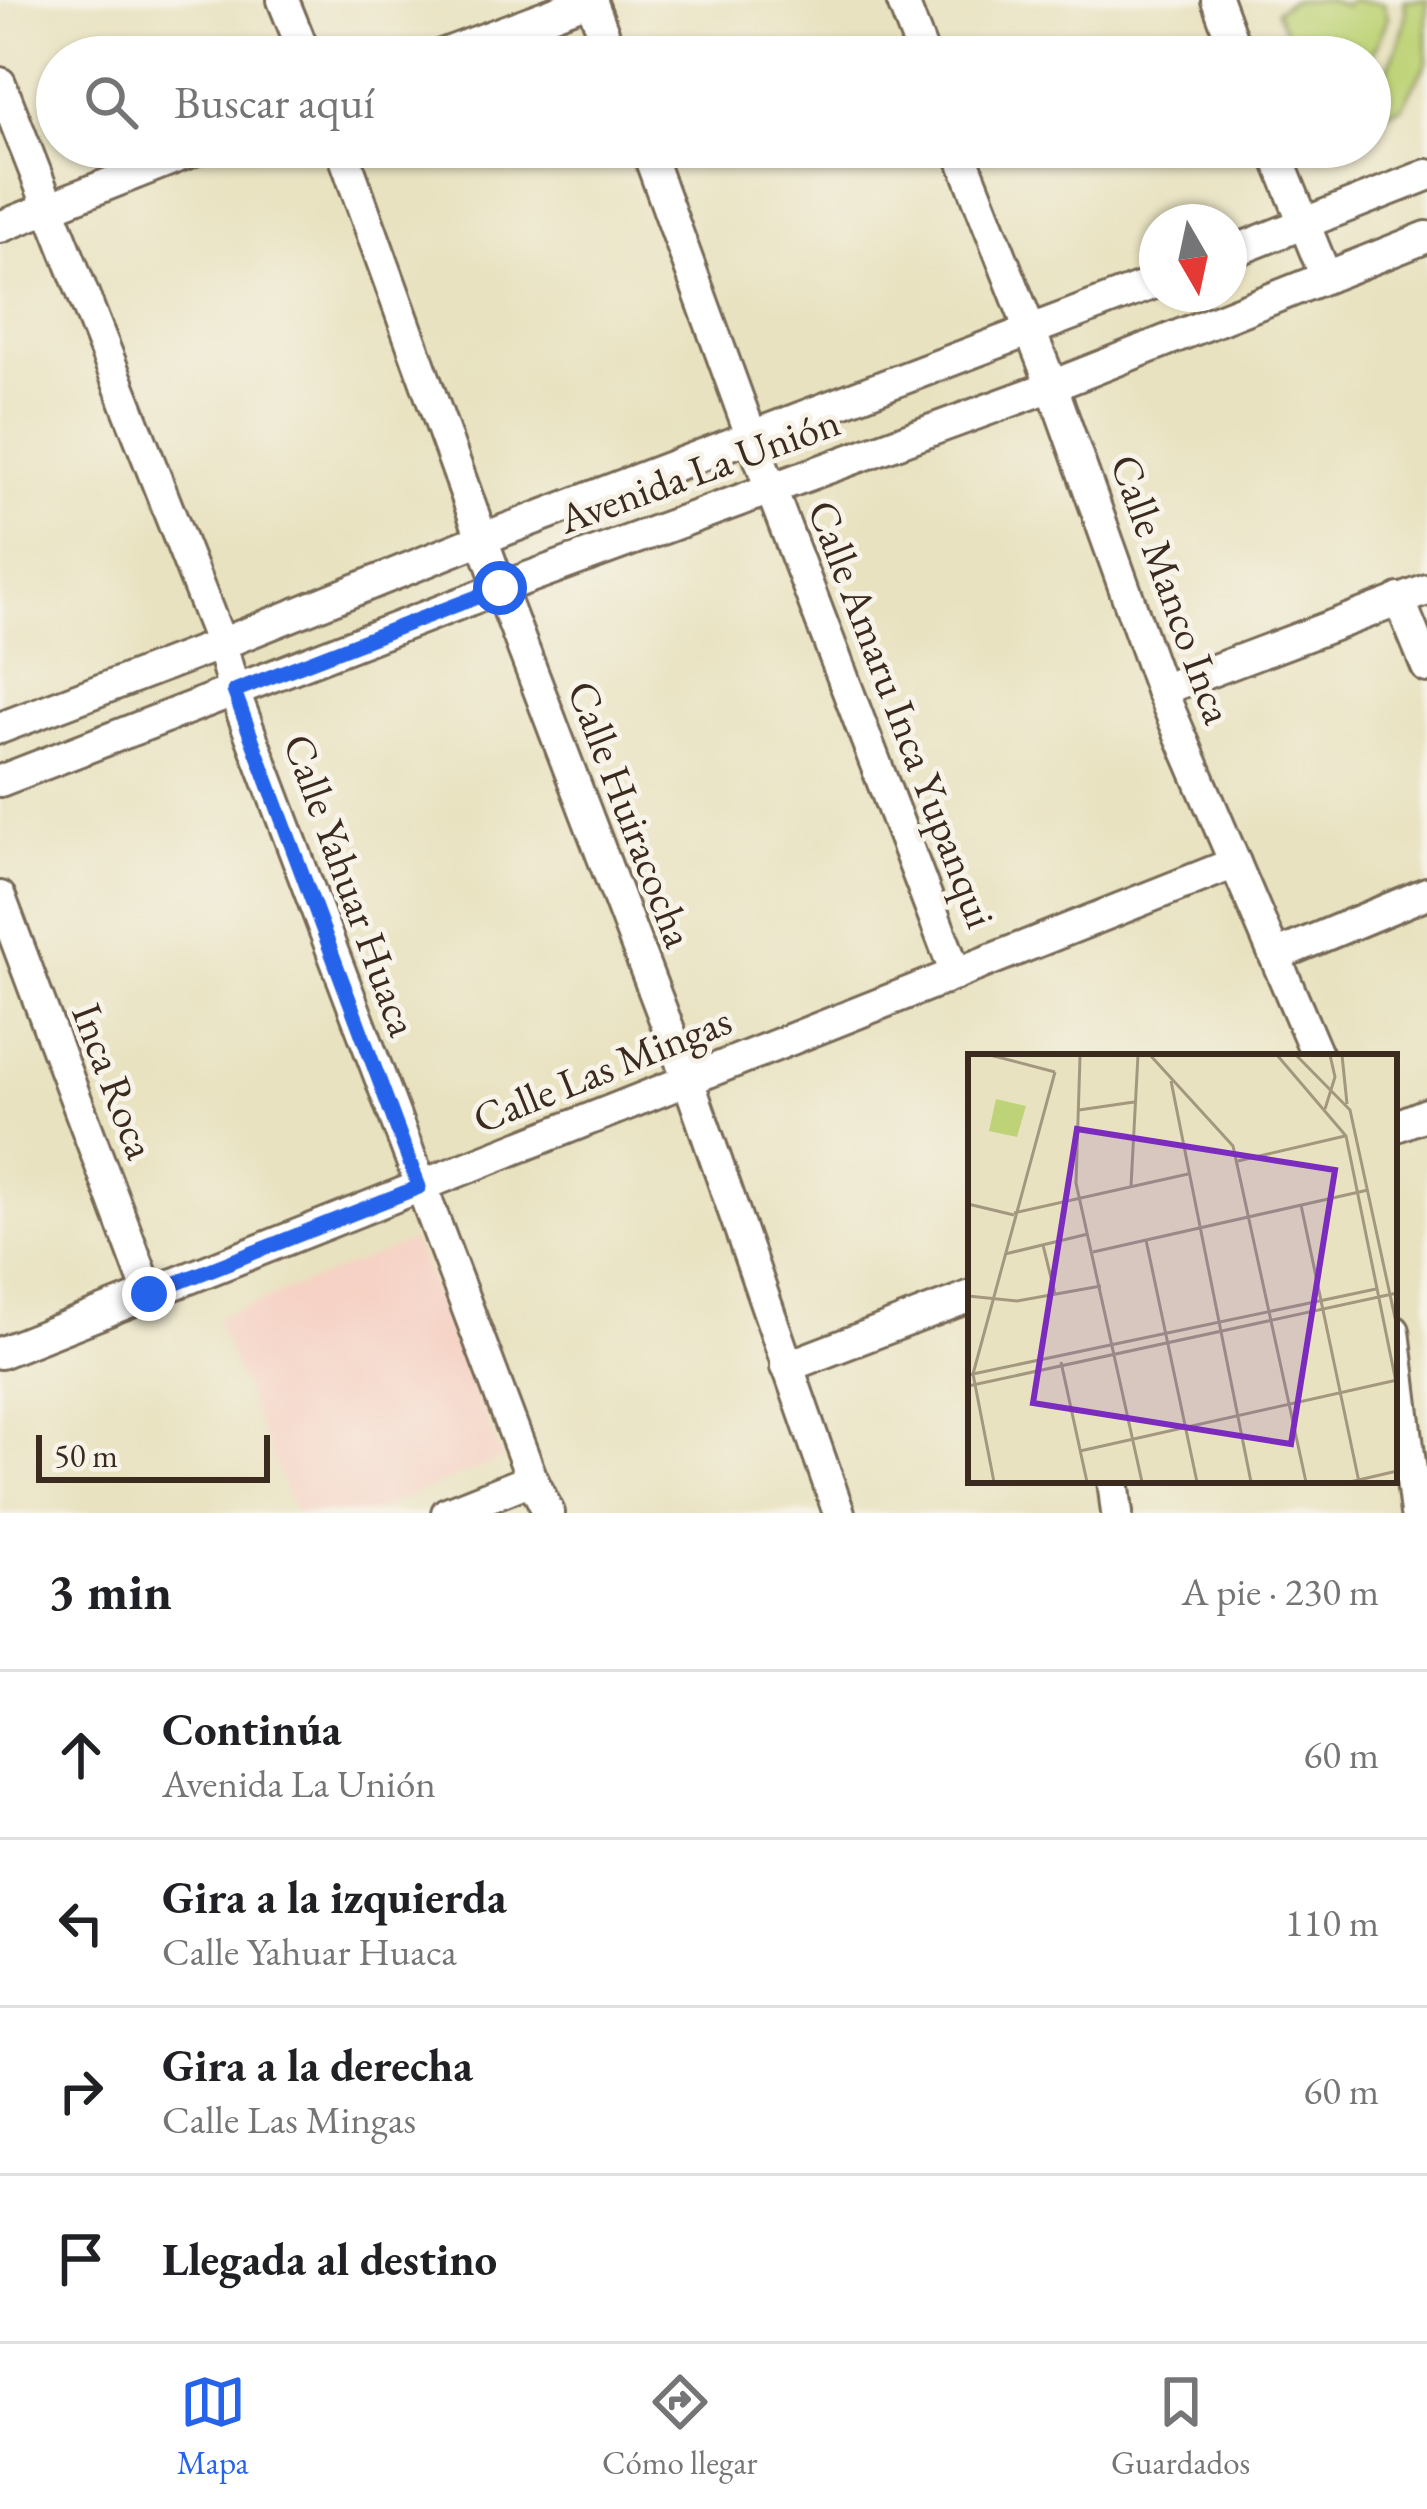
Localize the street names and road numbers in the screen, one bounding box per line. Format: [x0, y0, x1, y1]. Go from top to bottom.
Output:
street label: Avenida La Unión [550, 394, 847, 547]
street label: Calle Manco Inca [1098, 447, 1246, 731]
street label: Calle Amaru Inca Yupanqui [795, 493, 1009, 935]
street label: Calle Huiracocha [555, 673, 707, 955]
street label: Calle Yahuar Huaca [271, 726, 431, 1044]
street label: Calle Las Mingas [465, 992, 739, 1146]
street label: Inca Roca [59, 996, 169, 1167]

